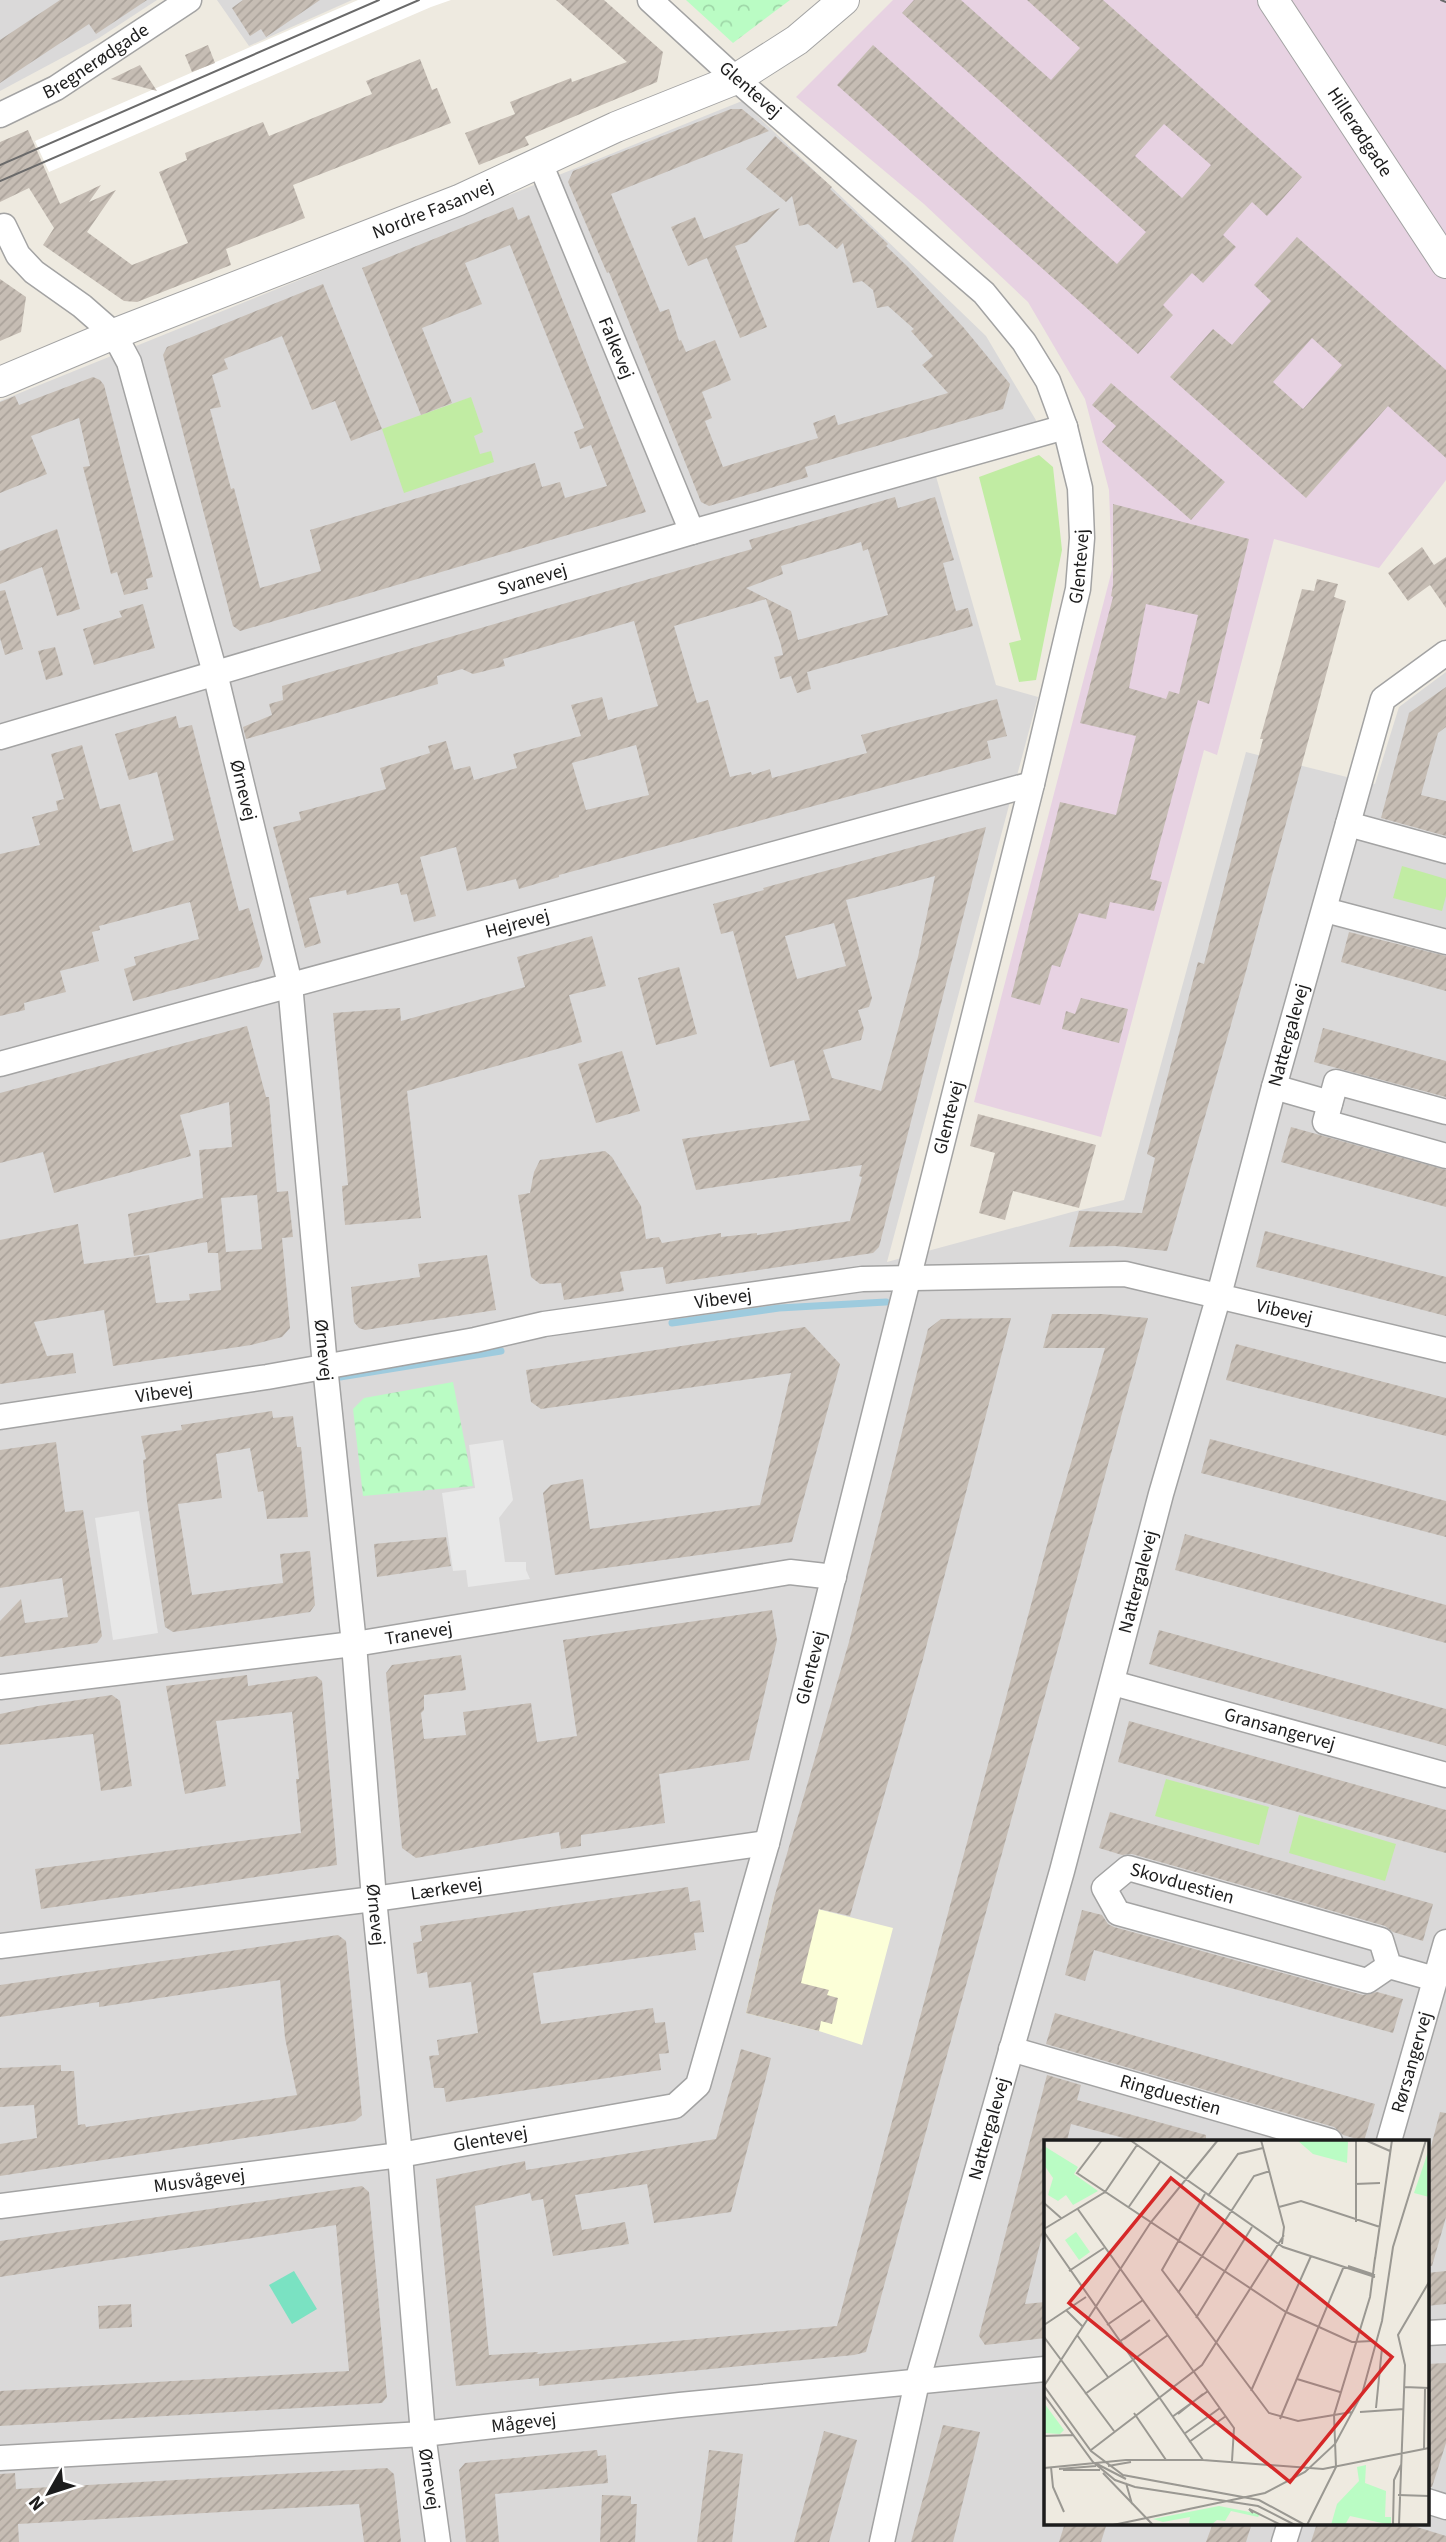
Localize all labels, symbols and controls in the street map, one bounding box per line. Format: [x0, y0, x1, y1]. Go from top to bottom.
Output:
street label: Bregnerødgade [38, 17, 154, 106]
street label: Glentevej [713, 55, 787, 125]
street label: Hillerødgade [1320, 82, 1399, 182]
street label: Nordre Fasanvej [368, 172, 498, 246]
street label: Falkevej [591, 313, 641, 383]
street label: Glentevej [1061, 528, 1096, 607]
street label: Svanevej [494, 556, 570, 602]
street label: Ørnevej [223, 757, 264, 824]
street label: Hejrevej [482, 902, 552, 945]
street label: Nattergalevej [1261, 981, 1316, 1090]
street label: Glentevej [926, 1078, 971, 1157]
street label: Vibevej [693, 1281, 753, 1316]
street label: Vibevej [1253, 1292, 1315, 1331]
street label: Ørnevej [307, 1318, 340, 1383]
street label: Vibevej [134, 1375, 195, 1410]
street label: Nattergalevej [1111, 1527, 1164, 1636]
street label: Tranevej [383, 1615, 454, 1652]
street label: Glentevej [789, 1628, 833, 1707]
street label: Gransangervej [1221, 1701, 1339, 1757]
street label: Skovduestien [1127, 1856, 1237, 1911]
street label: Lærkevej [409, 1870, 484, 1907]
street label: Ørnevej [359, 1883, 392, 1947]
street label: Rørsangervej [1384, 2008, 1439, 2116]
street label: Ringduestien [1117, 2068, 1224, 2122]
street label: Nattergalevej [961, 2074, 1016, 2183]
street label: Glentevej [451, 2119, 530, 2159]
inset map [1044, 2140, 1428, 2524]
street label: Musvågevej [152, 2161, 247, 2200]
street label: Mågevej [490, 2406, 558, 2440]
street label: Ørnevej [412, 2447, 447, 2512]
north arrow [14, 2458, 84, 2528]
text: N [22, 2489, 51, 2516]

